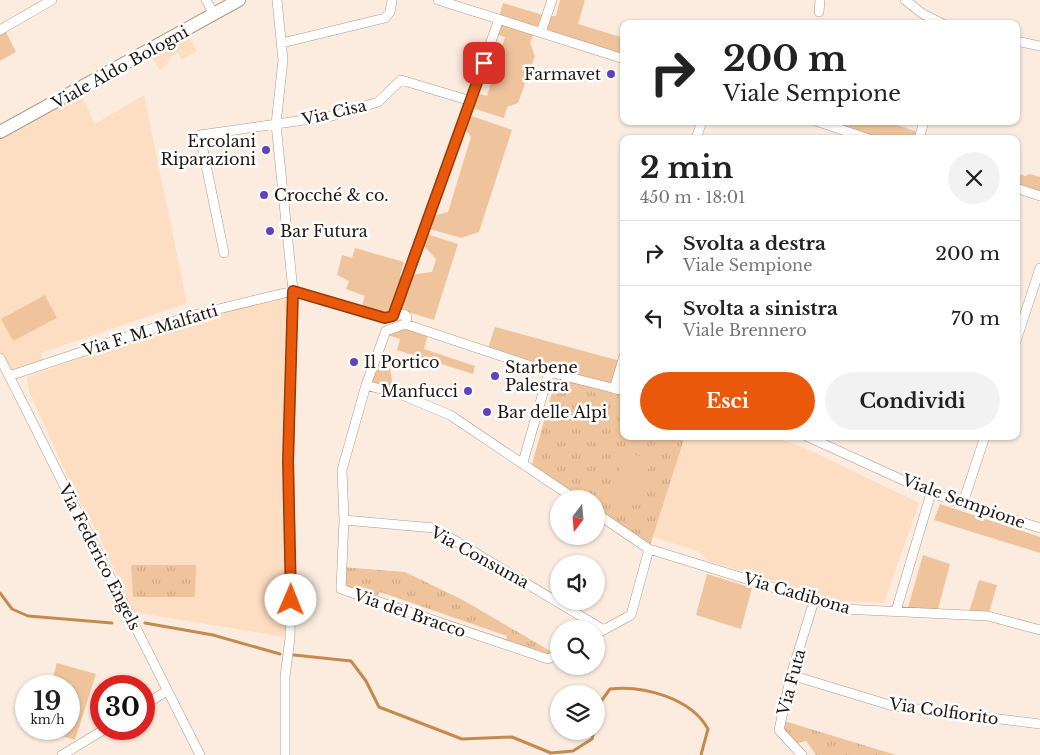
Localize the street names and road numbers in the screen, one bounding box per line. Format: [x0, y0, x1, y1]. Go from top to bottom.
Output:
street label: Viale Aldo Bologni [47, 21, 192, 113]
street label: Via Cisa [299, 95, 368, 129]
street label: Via F. M. Malfatti [79, 300, 221, 360]
street label: Viale Sempione [899, 469, 1028, 533]
street label: Via Federico Engels [54, 480, 145, 633]
street label: Via Consuma [426, 521, 533, 592]
street label: Via Cadibona [740, 568, 853, 618]
street label: Via del Bracco [350, 584, 469, 642]
street label: Via Futa [772, 647, 809, 718]
street label: Via Colfiorito [887, 693, 1000, 729]

